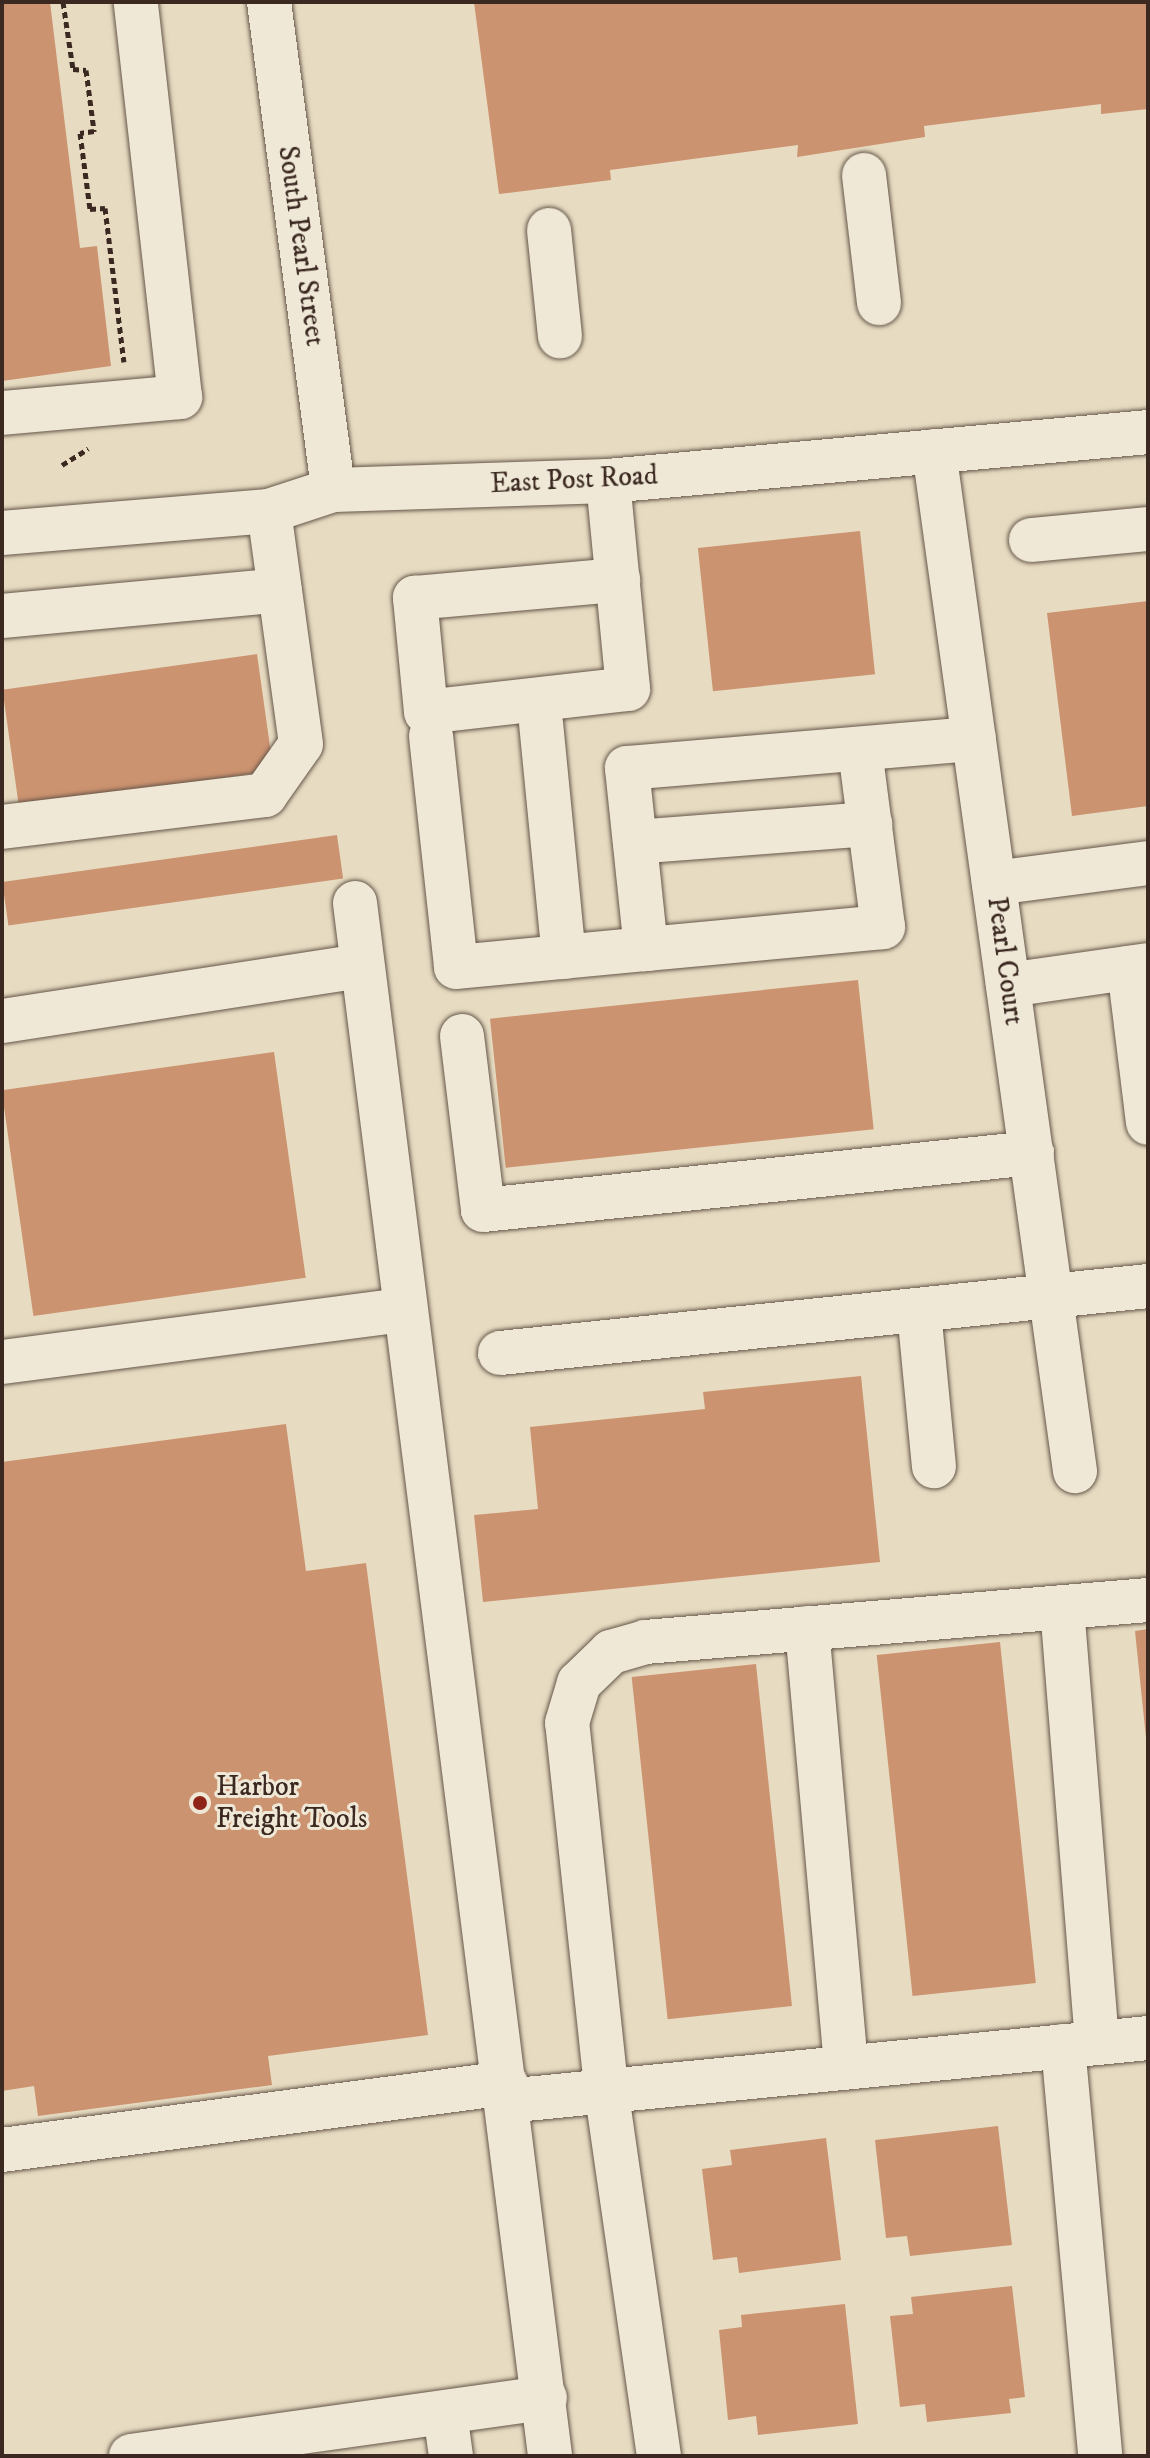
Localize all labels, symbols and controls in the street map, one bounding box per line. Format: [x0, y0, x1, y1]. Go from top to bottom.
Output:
street label: South Pearl Street [270, 144, 332, 348]
street label: East Post Road [489, 459, 659, 501]
street label: Pearl Court [979, 895, 1031, 1027]
place label: Harbor Freight Tools [216, 1770, 367, 1836]
marker: Harbor Freight Tools [191, 1794, 209, 1812]

